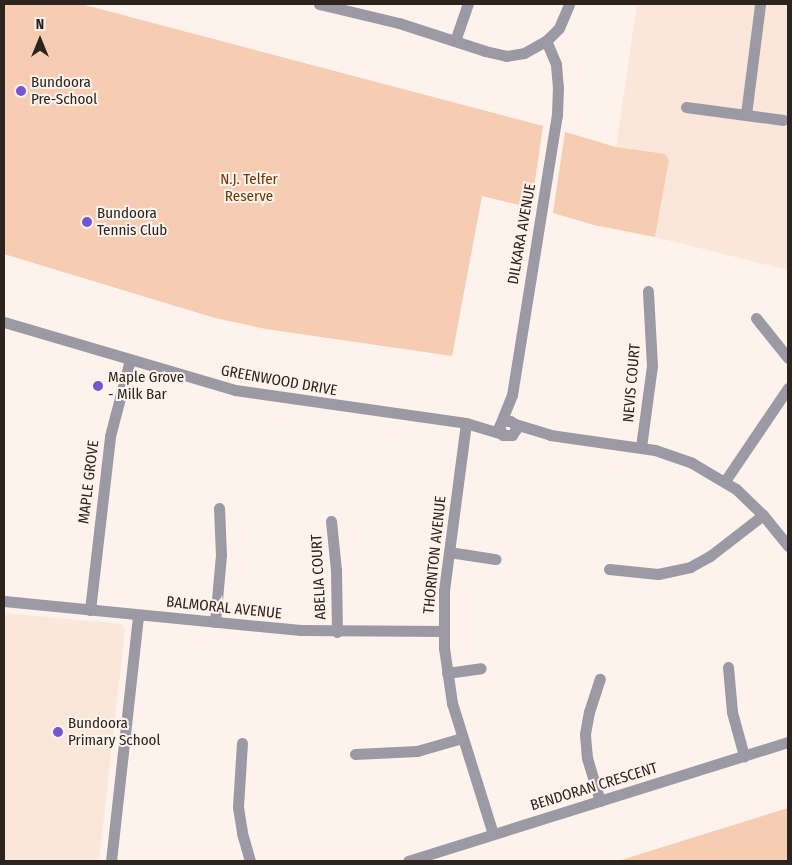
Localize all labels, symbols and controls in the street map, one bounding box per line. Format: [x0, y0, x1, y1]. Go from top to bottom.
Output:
north arrow [15, 15, 65, 65]
text: N [36, 16, 44, 33]
place label: Bundoora Pre-School [31, 73, 97, 108]
marker: Bundoora Pre-School [15, 85, 27, 97]
park label: N.J. Telfer Reserve [220, 170, 278, 205]
street label: DILKARA AVENUE [504, 182, 540, 286]
place label: Bundoora Tennis Club [97, 204, 167, 239]
marker: Bundoora Tennis Club [81, 216, 93, 228]
street label: NEVIS COURT [620, 343, 644, 423]
street label: GREENWOOD DRIVE [219, 362, 339, 400]
place label: Maple Grove - Milk Bar [108, 368, 184, 403]
marker: Maple Grove - Milk Bar [92, 380, 104, 392]
street label: MAPLE GROVE [75, 439, 103, 525]
street label: THORNTON AVENUE [420, 495, 450, 615]
street label: ABELIA COURT [308, 534, 330, 620]
street label: BALMORAL AVENUE [165, 593, 283, 623]
place label: Bundoora Primary School [68, 714, 160, 749]
marker: Bundoora Primary School [52, 726, 64, 738]
street label: BENDORAN CRESCENT [528, 759, 660, 815]

